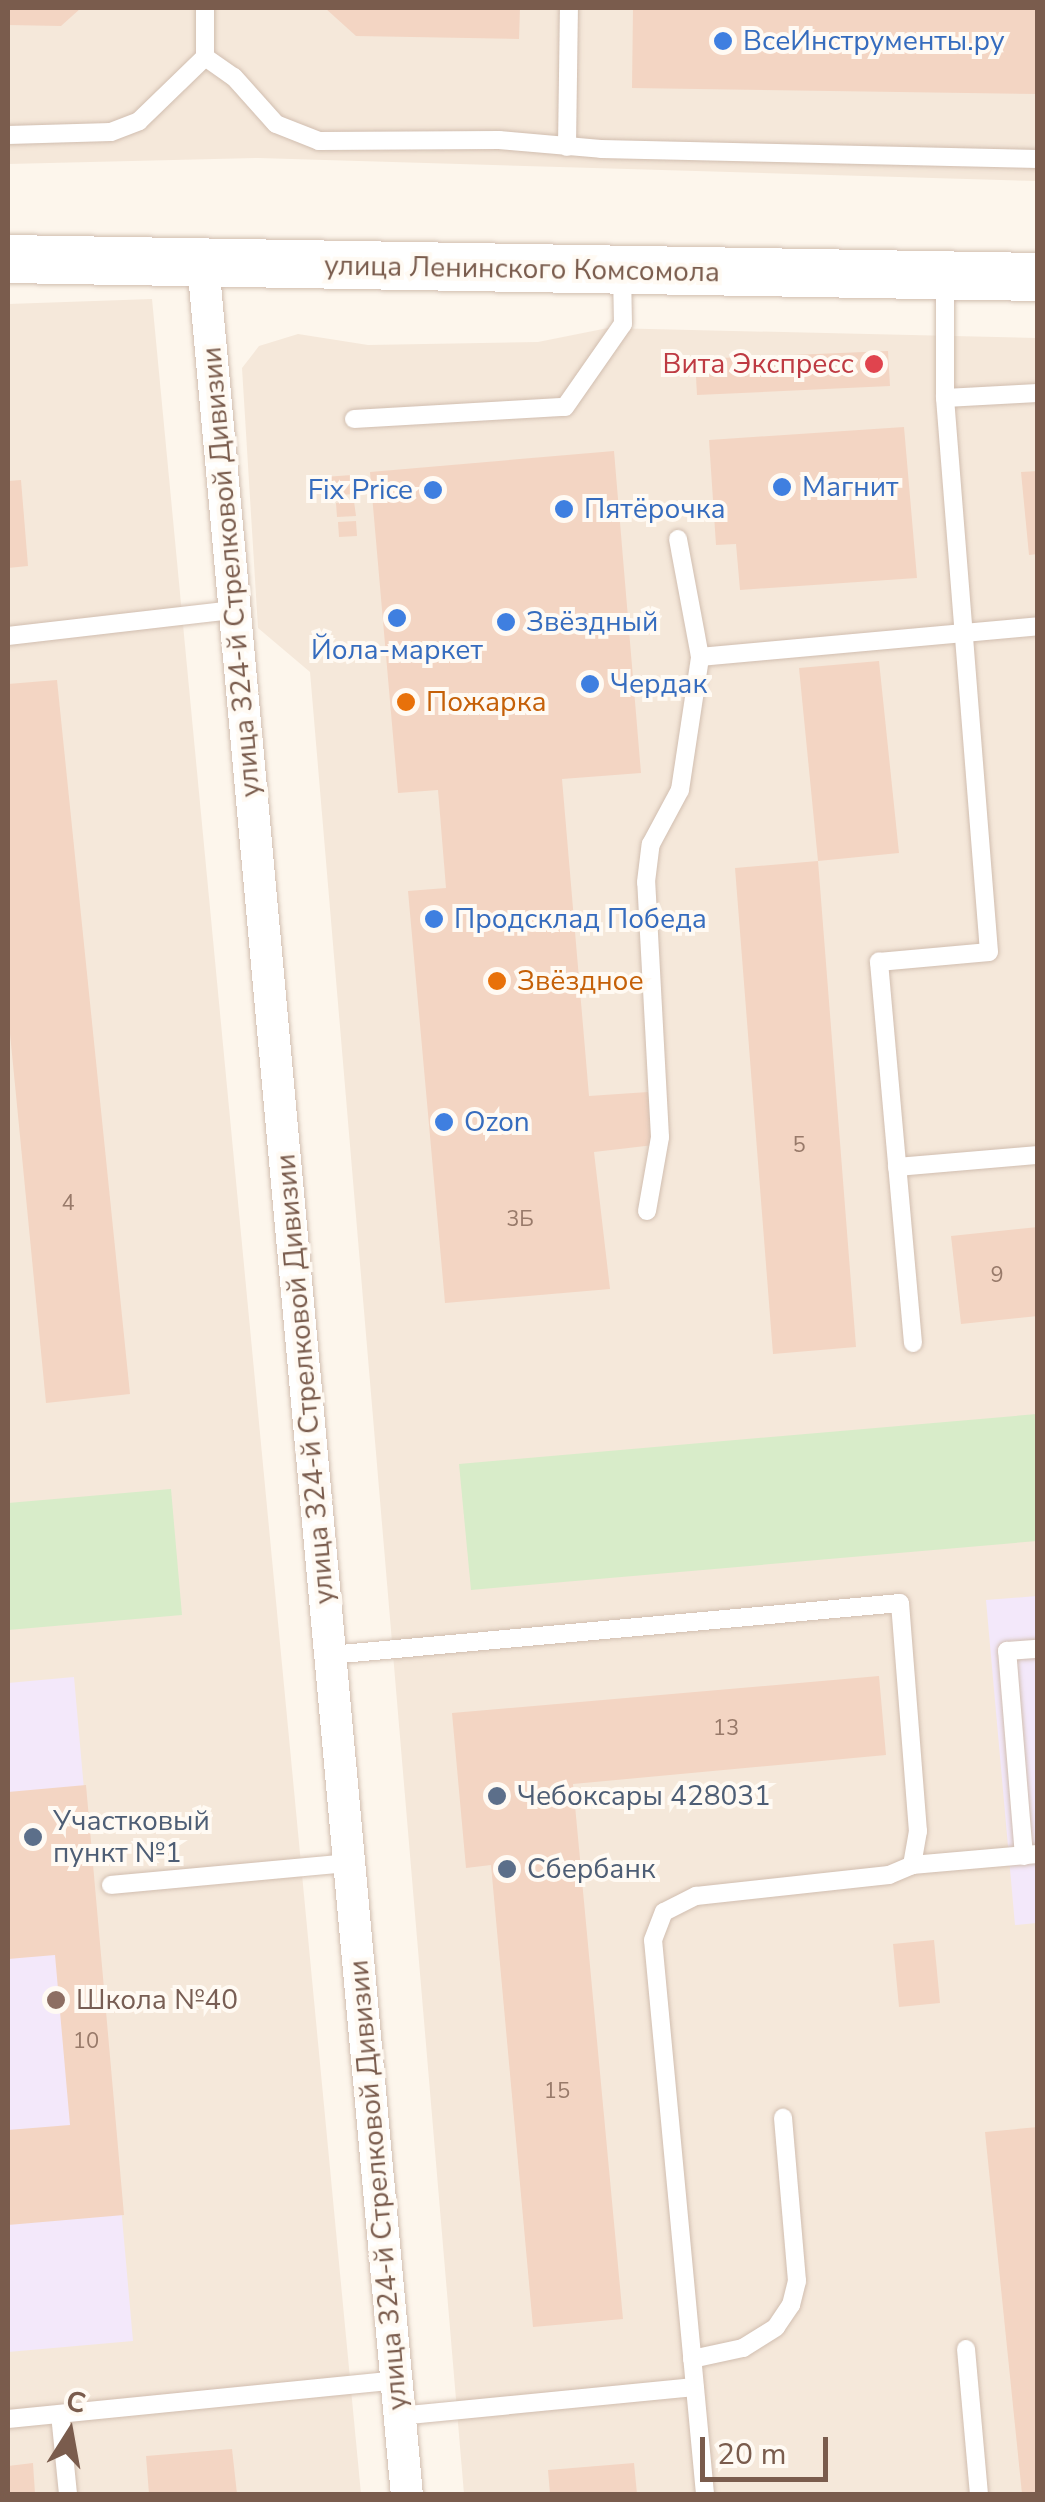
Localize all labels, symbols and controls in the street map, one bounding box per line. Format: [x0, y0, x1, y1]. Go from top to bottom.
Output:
place label: ВсеИнструменты.ру [743, 24, 1005, 58]
marker: ВсеИнструменты.ру [712, 30, 734, 52]
street label: улица Ленинского Комсомола [324, 249, 720, 289]
street label: улица 324-й Стрелковой Дивизии [195, 345, 267, 799]
place label: Вита Экспресс [663, 347, 854, 381]
marker: Вита Экспресс [863, 353, 885, 375]
place label: Магнит [802, 470, 898, 504]
place label: Fix Price [308, 473, 413, 507]
marker: Магнит [771, 476, 793, 498]
marker: Fix Price [422, 479, 444, 501]
place label: Пятёрочка [584, 492, 726, 526]
marker: Пятёрочка [553, 498, 575, 520]
place label: Звёздный [526, 605, 658, 639]
marker: Йола-маркет [386, 607, 408, 629]
marker: Звёздный [495, 611, 517, 633]
place label: Йола-маркет [311, 633, 483, 667]
place label: Чердак [610, 667, 707, 701]
marker: Чердак [579, 673, 601, 695]
place label: Пожарка [426, 685, 547, 719]
marker: Пожарка [395, 691, 417, 713]
place label: Продсклад Победа [454, 902, 707, 936]
marker: Продсклад Победа [423, 908, 445, 930]
place label: Звёздное [517, 964, 644, 998]
marker: Звёздное [486, 970, 508, 992]
place label: Ozon [464, 1105, 530, 1139]
marker: Ozon [433, 1111, 455, 1133]
house number: 5 [792, 1133, 806, 1159]
street label: улица 324-й Стрелковой Дивизии [269, 1152, 341, 1606]
house number: 4 [61, 1191, 75, 1217]
house number: 3Б [506, 1207, 534, 1233]
house number: 9 [990, 1263, 1004, 1289]
house number: 13 [713, 1716, 739, 1742]
place label: Чебоксары 428031 [517, 1779, 771, 1813]
marker: Чебоксары 428031 [486, 1785, 508, 1807]
place label: Участковый пункт №1 [53, 1804, 210, 1870]
marker: Участковый пункт №1 [22, 1826, 44, 1848]
place label: Сбербанк [527, 1852, 656, 1886]
marker: Сбербанк [496, 1858, 518, 1880]
street label: улица 324-й Стрелковой Дивизии [342, 1958, 414, 2412]
place label: Школа №40 [76, 1983, 238, 2017]
marker: Школа №40 [45, 1989, 67, 2011]
house number: 10 [73, 2029, 99, 2055]
house number: 15 [544, 2079, 570, 2105]
north arrow [20, 2382, 120, 2482]
text: С [63, 2382, 89, 2423]
scale bar [705, 2417, 832, 2479]
text: 20 m [717, 2434, 786, 2475]

